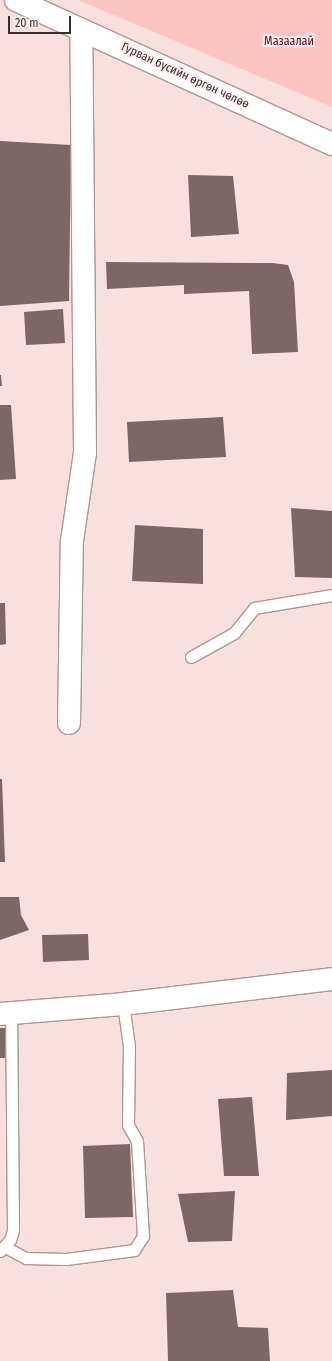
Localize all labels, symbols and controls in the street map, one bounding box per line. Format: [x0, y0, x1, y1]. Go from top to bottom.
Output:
scale bar [10, 8, 73, 34]
text: 20 m [15, 16, 39, 30]
park label: Мазаалай [264, 35, 314, 49]
street label: Гурван бүсийн өргөн чөлөө [119, 40, 251, 112]

